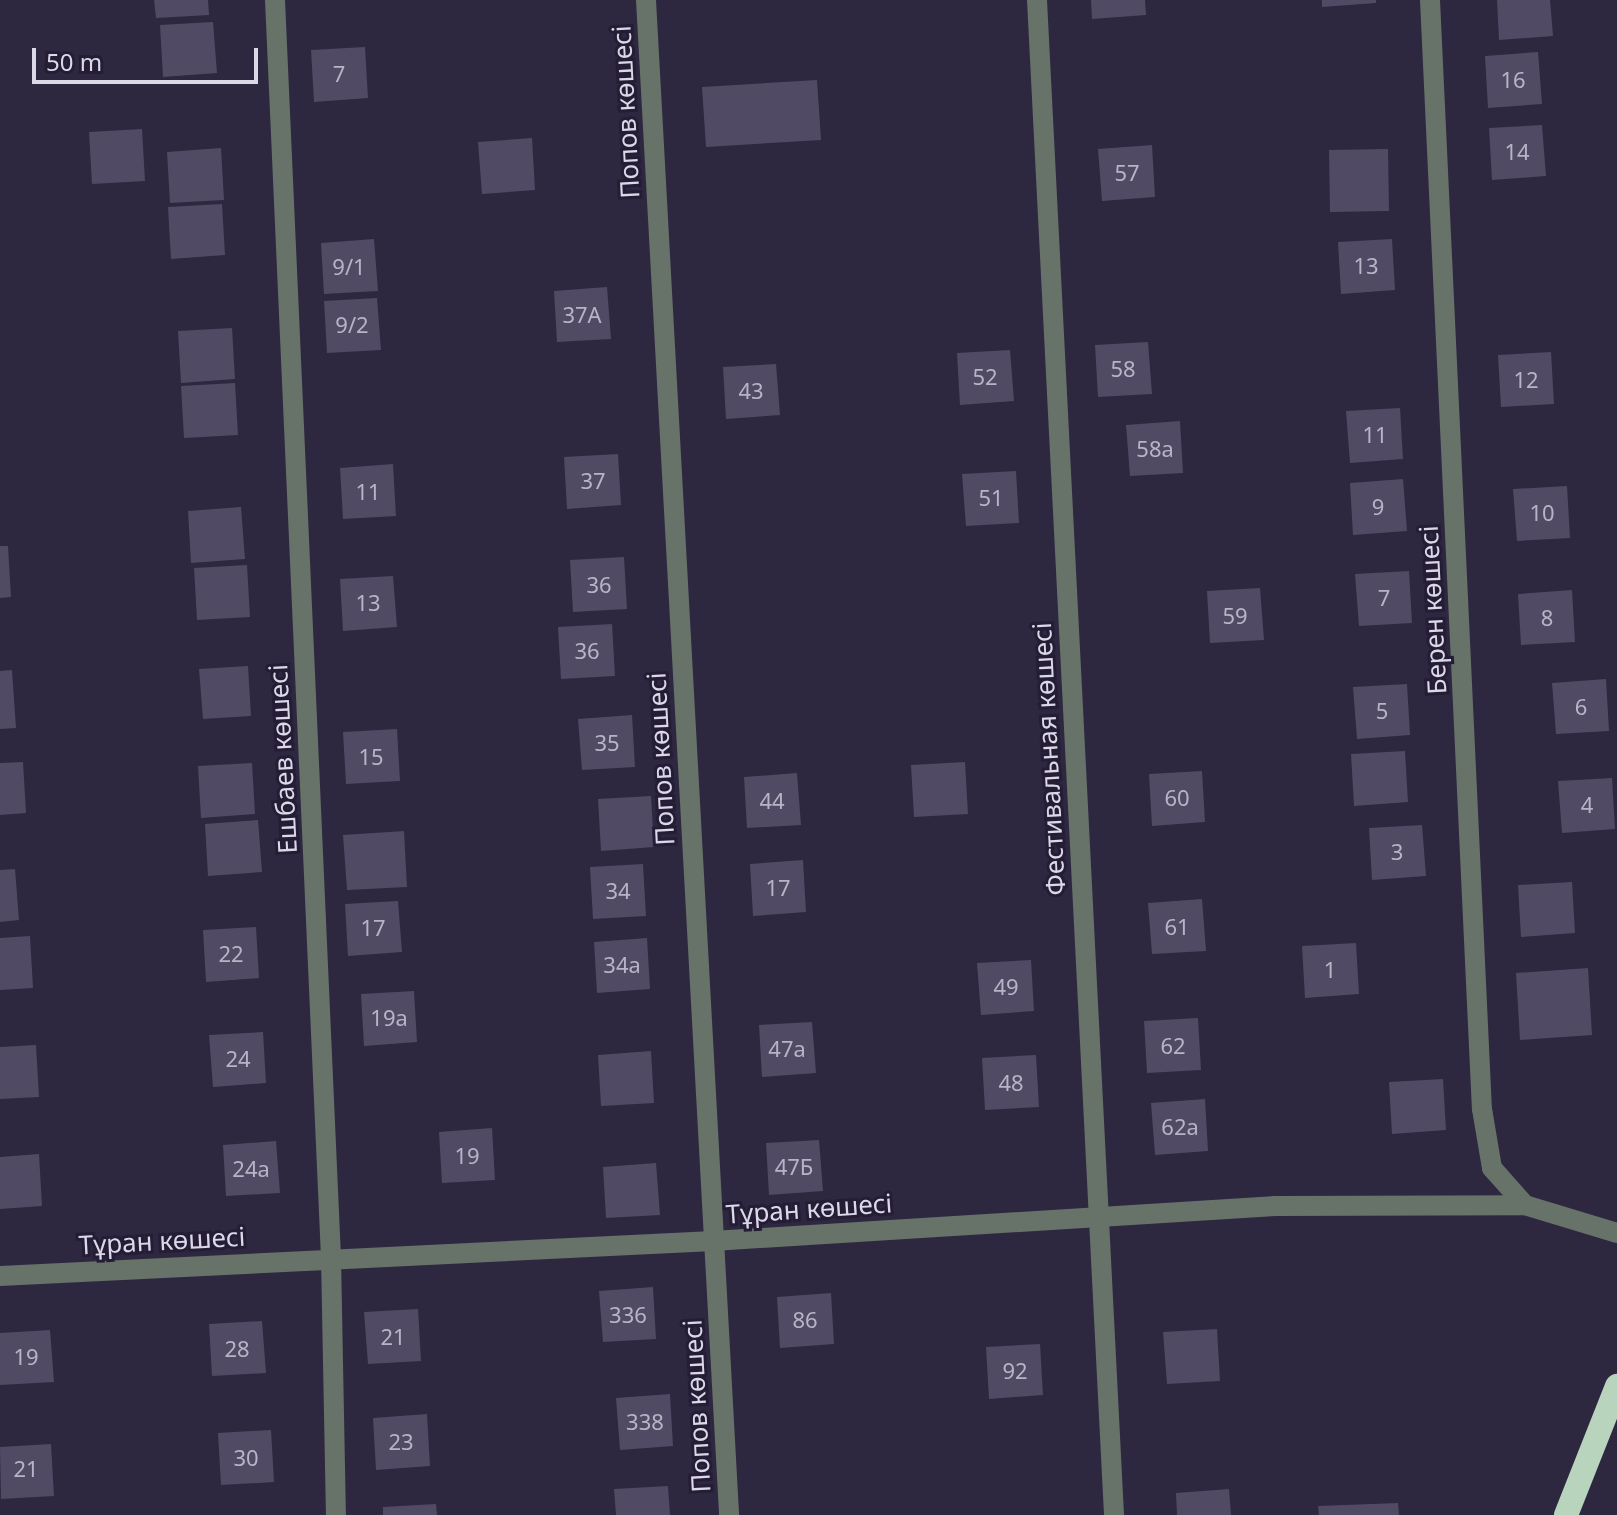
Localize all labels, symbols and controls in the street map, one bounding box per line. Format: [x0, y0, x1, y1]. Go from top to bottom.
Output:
street label: Попов көшесі [606, 25, 646, 199]
scale bar [36, 32, 262, 82]
text: 50 m [46, 45, 102, 78]
house number: 7 [333, 61, 345, 87]
house number: 16 [1500, 67, 1526, 93]
house number: 14 [1504, 139, 1530, 165]
house number: 57 [1114, 160, 1140, 186]
house number: 13 [1353, 253, 1379, 279]
house number: 9/1 [332, 254, 366, 280]
house number: 37А [562, 302, 602, 328]
house number: 9/2 [335, 312, 369, 338]
house number: 58 [1110, 356, 1136, 382]
house number: 52 [972, 364, 998, 390]
house number: 12 [1513, 367, 1539, 393]
house number: 43 [738, 378, 764, 404]
house number: 11 [1362, 422, 1388, 448]
house number: 58а [1136, 436, 1174, 462]
house number: 37 [580, 468, 606, 494]
house number: 11 [355, 479, 381, 505]
house number: 51 [978, 485, 1004, 511]
house number: 9 [1372, 494, 1384, 520]
house number: 10 [1529, 500, 1555, 526]
street label: Берен көшесі [1413, 525, 1453, 695]
house number: 36 [586, 572, 612, 598]
house number: 7 [1378, 585, 1390, 611]
house number: 13 [355, 590, 381, 616]
house number: 59 [1222, 603, 1248, 629]
house number: 8 [1541, 605, 1553, 631]
street label: Фестивальная көшесі [1026, 622, 1072, 896]
house number: 36 [574, 638, 600, 664]
street label: Ешбаев көшесі [262, 664, 304, 854]
street label: Попов көшесі [641, 672, 681, 846]
house number: 6 [1575, 694, 1587, 720]
house number: 5 [1376, 698, 1388, 724]
house number: 35 [594, 730, 620, 756]
house number: 15 [358, 744, 384, 770]
house number: 60 [1164, 785, 1190, 811]
house number: 44 [759, 788, 785, 814]
house number: 4 [1581, 792, 1593, 818]
house number: 3 [1391, 839, 1403, 865]
house number: 17 [765, 875, 791, 901]
house number: 34 [605, 878, 631, 904]
house number: 61 [1164, 914, 1190, 940]
house number: 17 [360, 915, 386, 941]
house number: 22 [218, 941, 244, 967]
house number: 34а [603, 952, 641, 978]
house number: 1 [1324, 957, 1336, 983]
house number: 49 [993, 974, 1019, 1000]
house number: 19а [370, 1005, 408, 1031]
house number: 62 [1160, 1033, 1186, 1059]
house number: 47а [768, 1036, 806, 1062]
house number: 24 [225, 1046, 251, 1072]
house number: 48 [998, 1070, 1024, 1096]
house number: 62а [1161, 1114, 1199, 1140]
house number: 19 [454, 1143, 480, 1169]
house number: 47Б [775, 1154, 813, 1180]
house number: 24а [232, 1156, 270, 1182]
street label: Тұран көшесі [725, 1188, 893, 1230]
street label: Тұран көшесі [78, 1221, 246, 1261]
house number: 336 [609, 1302, 647, 1328]
house number: 86 [792, 1307, 818, 1333]
street label: Попов көшесі [677, 1319, 717, 1493]
house number: 21 [380, 1324, 406, 1350]
house number: 28 [224, 1336, 250, 1362]
house number: 19 [13, 1344, 39, 1370]
house number: 92 [1002, 1358, 1028, 1384]
house number: 338 [626, 1409, 664, 1435]
house number: 23 [388, 1429, 414, 1455]
house number: 30 [233, 1445, 259, 1471]
house number: 21 [13, 1456, 39, 1482]

